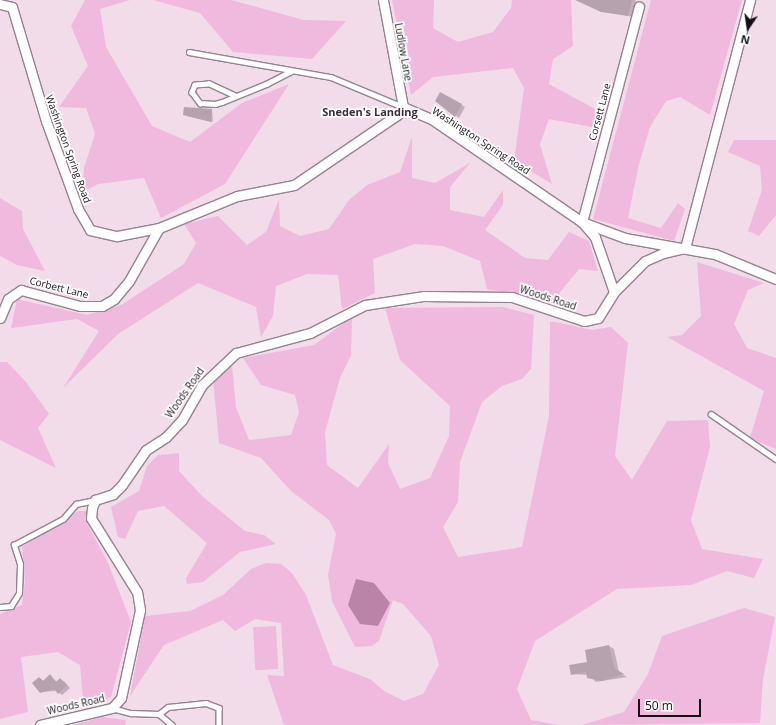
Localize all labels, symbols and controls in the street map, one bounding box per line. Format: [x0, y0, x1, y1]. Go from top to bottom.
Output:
north arrow [728, 8, 768, 48]
street label: Ludlow Lane [392, 22, 414, 82]
text: N [739, 32, 751, 48]
street label: Corsett Lane [587, 82, 613, 142]
street label: Washington Spring Road [43, 93, 93, 205]
district label: Sneden's Landing [322, 105, 418, 119]
street label: Washington Spring Road [430, 105, 532, 177]
street label: Corbett Lane [28, 275, 90, 301]
street label: Woods Road [518, 283, 578, 313]
street label: Woods Road [163, 366, 207, 420]
scale bar [640, 691, 703, 717]
street label: Woods Road [46, 693, 106, 717]
text: 50 m [645, 697, 673, 714]

